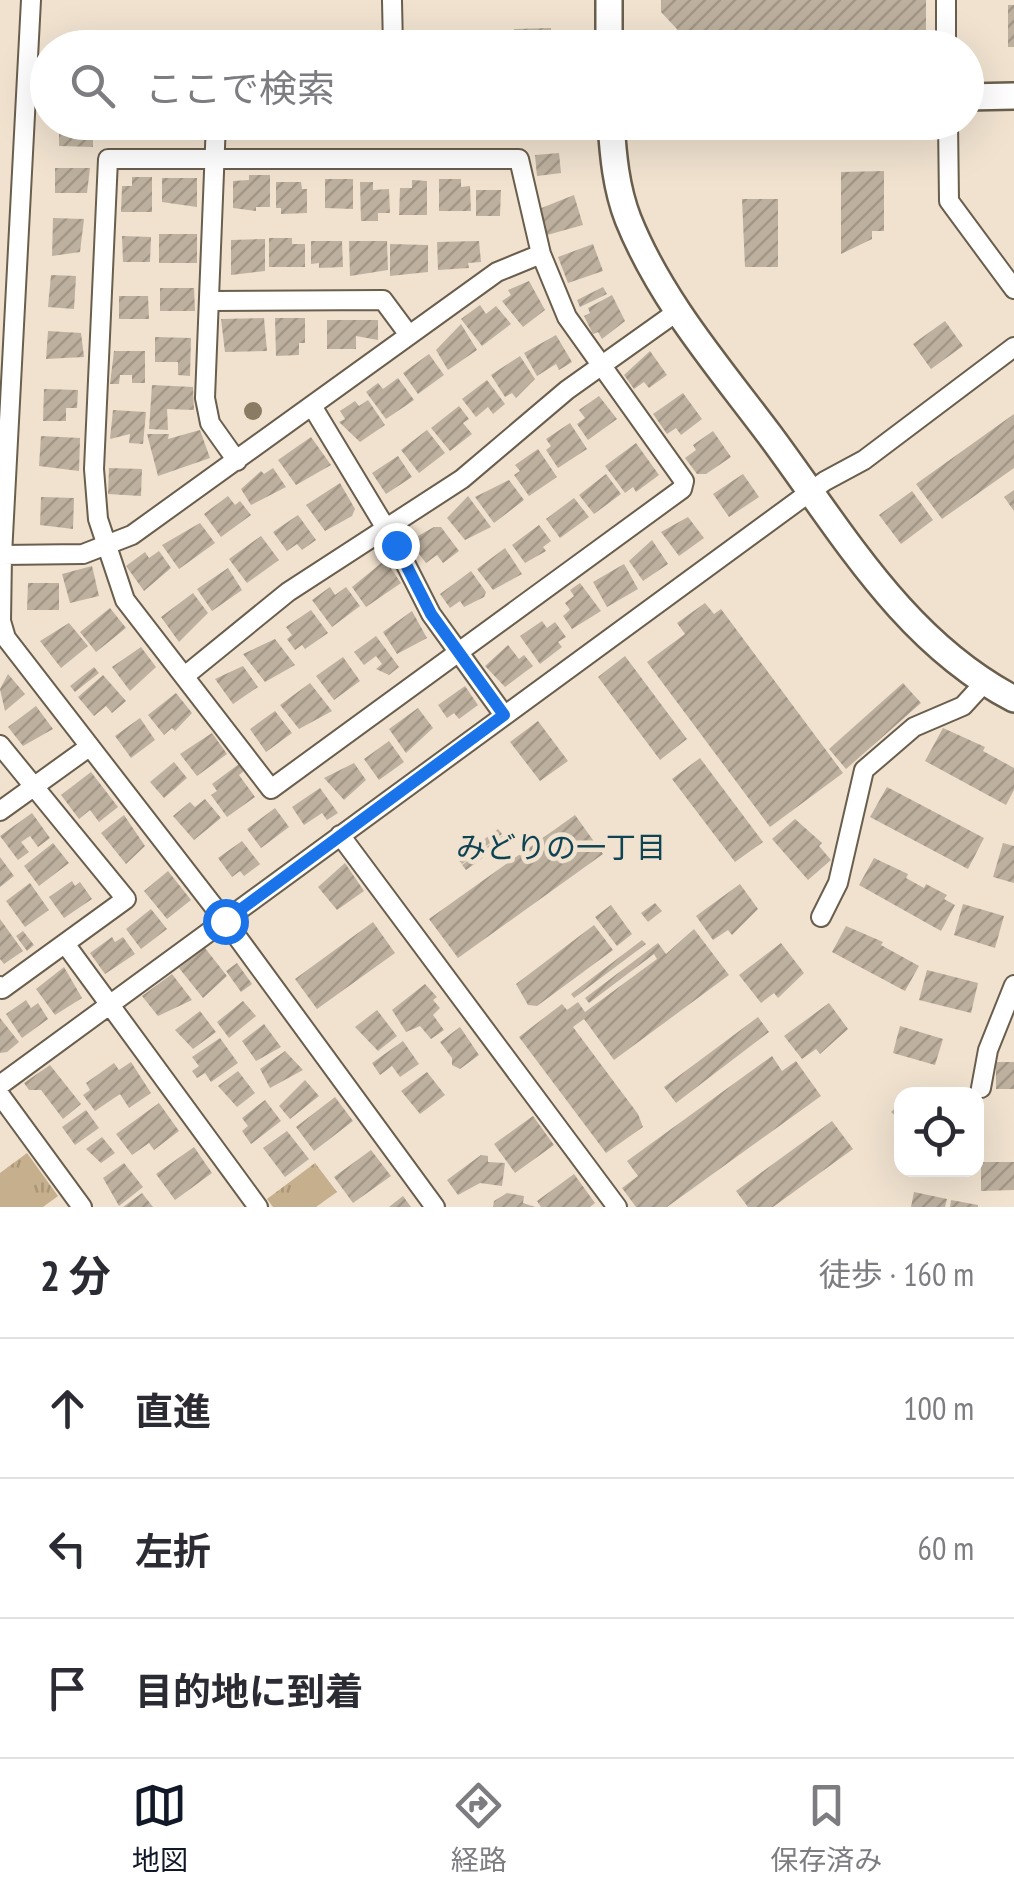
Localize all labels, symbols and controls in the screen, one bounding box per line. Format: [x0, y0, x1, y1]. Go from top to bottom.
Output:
search box [30, 30, 984, 140]
icon: search [65, 58, 120, 113]
text: ここで検索 [145, 63, 335, 112]
route end [374, 523, 420, 569]
district label: みどりの一丁目 [456, 827, 666, 866]
route start [203, 899, 249, 945]
map controls [894, 1087, 984, 1177]
button: locate [894, 1087, 984, 1177]
text: 2 分 [40, 1248, 111, 1303]
text: 徒歩 · 160 m [819, 1253, 974, 1295]
icon: ahead [40, 1381, 95, 1436]
text: 直進 [135, 1386, 211, 1435]
text: 100 m [903, 1387, 974, 1429]
icon: left [40, 1521, 95, 1576]
text: 左折 [135, 1526, 211, 1575]
text: 60 m [918, 1527, 974, 1569]
icon: arrive [40, 1661, 95, 1716]
text: 目的地に到着 [135, 1666, 363, 1715]
tab: 地図 [132, 1778, 188, 1878]
tab: 経路 [451, 1778, 507, 1878]
tab: 保存済み [770, 1778, 882, 1878]

